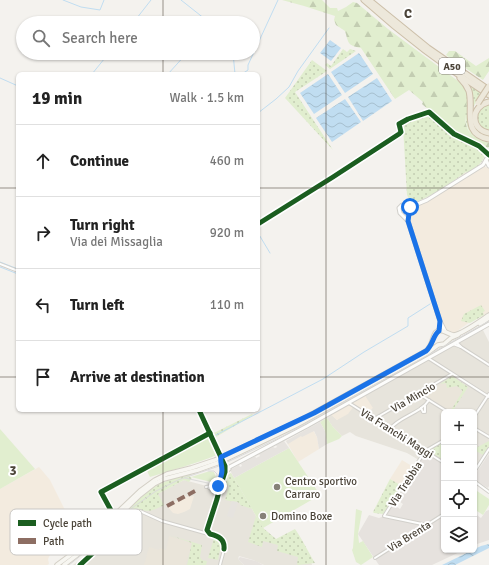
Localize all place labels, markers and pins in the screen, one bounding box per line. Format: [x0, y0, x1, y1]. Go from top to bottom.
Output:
place label: Centro sportivo Carraro [285, 475, 357, 501]
marker: Centro sportivo Carraro [272, 482, 282, 492]
place label: Domino Boxe [271, 510, 332, 523]
marker: Domino Boxe [258, 511, 268, 521]

